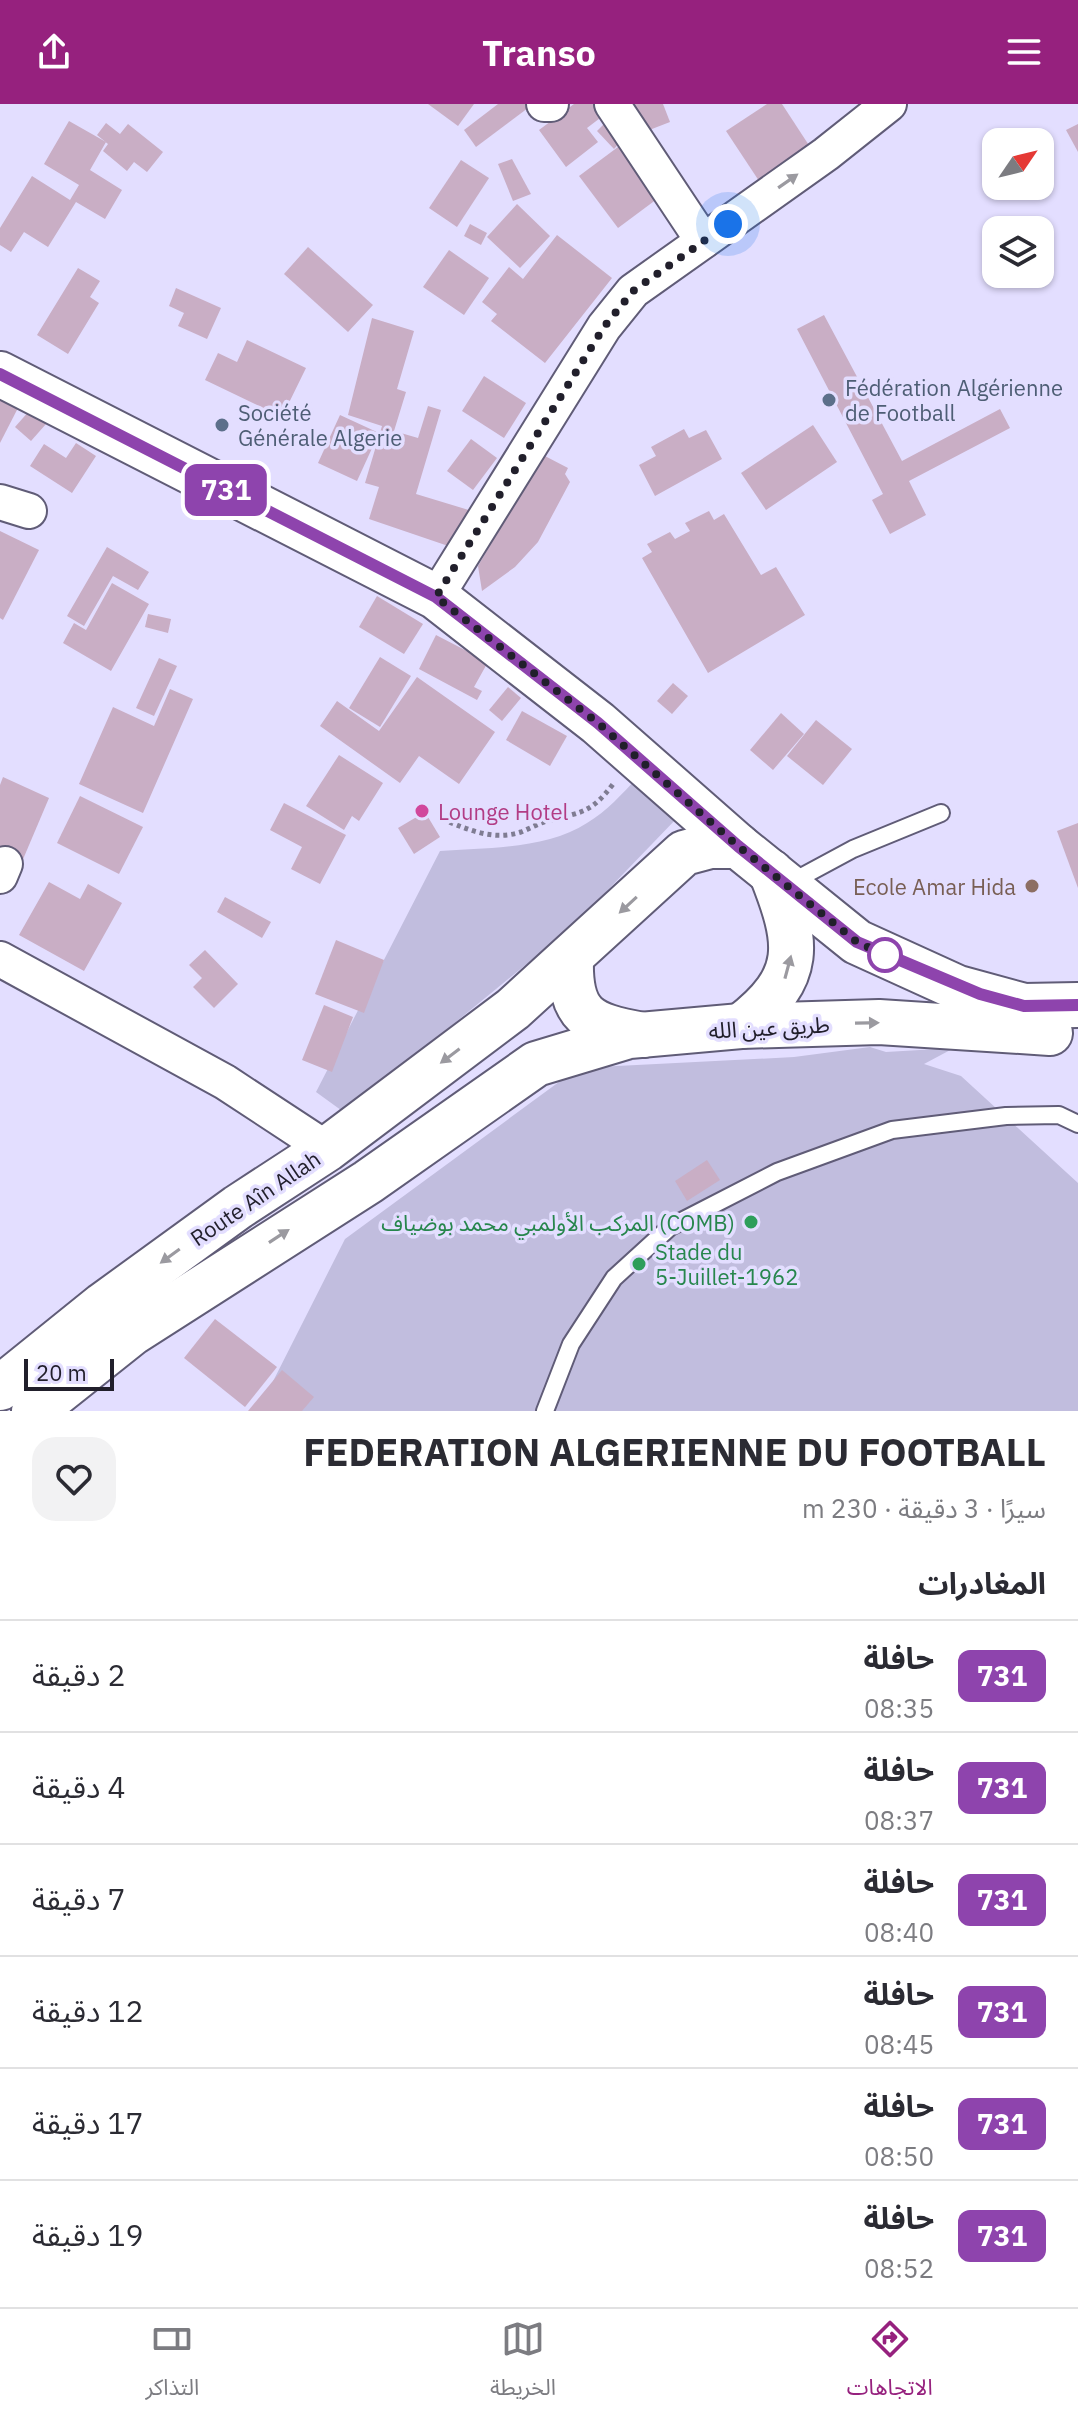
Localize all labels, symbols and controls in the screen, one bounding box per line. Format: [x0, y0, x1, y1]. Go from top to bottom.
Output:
text: Transo [482, 29, 596, 76]
icon: share [32, 30, 76, 74]
icon: menu [1002, 30, 1046, 74]
north arrow [982, 128, 1054, 200]
map controls [982, 128, 1054, 288]
one-way arrow [777, 174, 798, 189]
your location [708, 204, 748, 244]
button: layers [982, 216, 1054, 288]
place label: Fédération Algérienne de Football [845, 373, 1063, 427]
marker: Fédération Algérienne de Football [820, 391, 838, 409]
place label: Société Générale Algerie [238, 398, 402, 452]
marker: Société Générale Algerie [213, 416, 231, 434]
line badge: 731 [180, 464, 272, 516]
text: 731 [201, 471, 251, 508]
place label: Lounge Hotel [438, 797, 568, 826]
marker: Lounge Hotel [413, 802, 431, 820]
place label: Ecole Amar Hida [853, 872, 1016, 901]
marker: Ecole Amar Hida [1023, 877, 1041, 895]
one-way arrow [619, 895, 638, 913]
unlabelled marker [868, 938, 902, 972]
one-way arrow [782, 955, 794, 980]
street label: طريق عين الله [708, 1009, 830, 1045]
one-way arrow [855, 1017, 880, 1029]
one-way arrow [440, 1048, 460, 1064]
street label: Route Aîn Allah [184, 1144, 326, 1252]
place label: المركب الأولمبي محمد بوضياف (COMB) [381, 1208, 735, 1240]
marker: المركب الأولمبي محمد بوضياف (COMB) [742, 1213, 760, 1231]
one-way arrow [269, 1229, 290, 1244]
place label: Stade du 5-Juillet-1962 [655, 1237, 798, 1291]
one-way arrow [160, 1248, 181, 1263]
marker: Stade du 5-Juillet-1962 [630, 1255, 648, 1273]
scale bar [24, 1355, 114, 1391]
text: 20 m [36, 1358, 87, 1387]
text: FEDERATION ALGERIENNE DU FOOTBALL [303, 1427, 1046, 1476]
button: heart [32, 1437, 116, 1521]
text: سيرًا · 3 دقيقة · 230 m [802, 1491, 1046, 1525]
text: المغادرات [918, 1563, 1046, 1602]
text: حافلة [863, 1638, 934, 1677]
text: 2 دقيقة [32, 1655, 125, 1694]
text: 731 [977, 1657, 1027, 1694]
text: 08:35 [864, 1691, 934, 1725]
text: حافلة [863, 1750, 934, 1789]
text: 4 دقيقة [32, 1767, 125, 1806]
text: 731 [977, 1769, 1027, 1806]
text: 08:37 [864, 1803, 934, 1837]
text: حافلة [863, 1862, 934, 1901]
text: 7 دقيقة [32, 1879, 125, 1918]
text: 731 [977, 1881, 1027, 1918]
text: 08:40 [864, 1915, 934, 1949]
text: حافلة [863, 1974, 934, 2013]
text: 12 دقيقة [32, 1991, 143, 2030]
text: 731 [977, 1993, 1027, 2030]
text: 08:45 [864, 2027, 934, 2061]
text: حافلة [863, 2086, 934, 2125]
text: 17 دقيقة [32, 2103, 143, 2142]
text: 731 [977, 2105, 1027, 2142]
text: 08:50 [864, 2139, 934, 2173]
text: حافلة [863, 2198, 934, 2237]
text: 19 دقيقة [32, 2215, 143, 2254]
text: 731 [977, 2217, 1027, 2254]
text: 08:52 [864, 2251, 934, 2285]
tab: التذاكر [145, 2317, 199, 2411]
tab: الخريطة [490, 2317, 556, 2411]
tab: الاتجاهات [847, 2317, 933, 2411]

